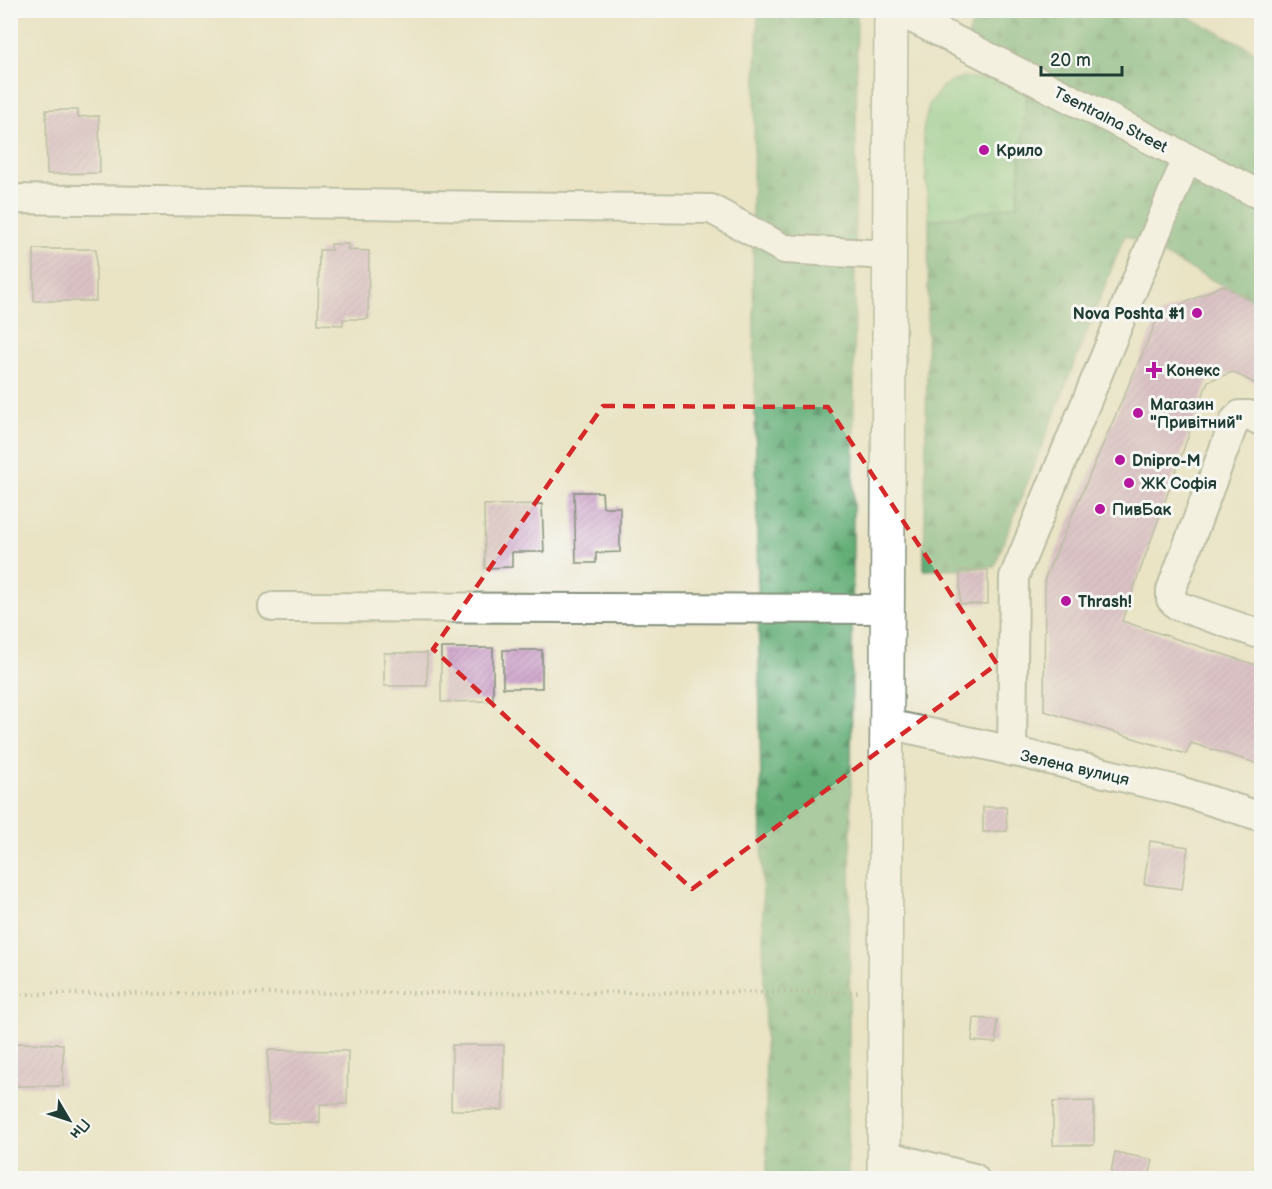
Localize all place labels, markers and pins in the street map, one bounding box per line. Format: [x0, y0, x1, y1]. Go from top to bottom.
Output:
place label: Крило [996, 142, 1043, 161]
marker: Крило [977, 143, 991, 157]
place label: Nova Poshta #1 [1073, 305, 1185, 324]
marker: Nova Poshta #1 [1190, 306, 1204, 320]
place label: Конекс [1166, 362, 1220, 381]
marker: Конекс [1147, 363, 1161, 377]
place label: Магазин "Привітний" [1150, 396, 1242, 433]
marker: Магазин "Привітний" [1131, 406, 1145, 420]
place label: Dnipro-M [1132, 452, 1201, 471]
marker: Dnipro-M [1113, 453, 1127, 467]
place label: ЖК Софія [1141, 475, 1217, 494]
marker: ЖК Софія [1122, 476, 1136, 490]
place label: ПивБак [1112, 501, 1171, 520]
marker: ПивБак [1093, 502, 1107, 516]
place label: Thrash! [1078, 593, 1132, 612]
marker: Thrash! [1059, 594, 1073, 608]

